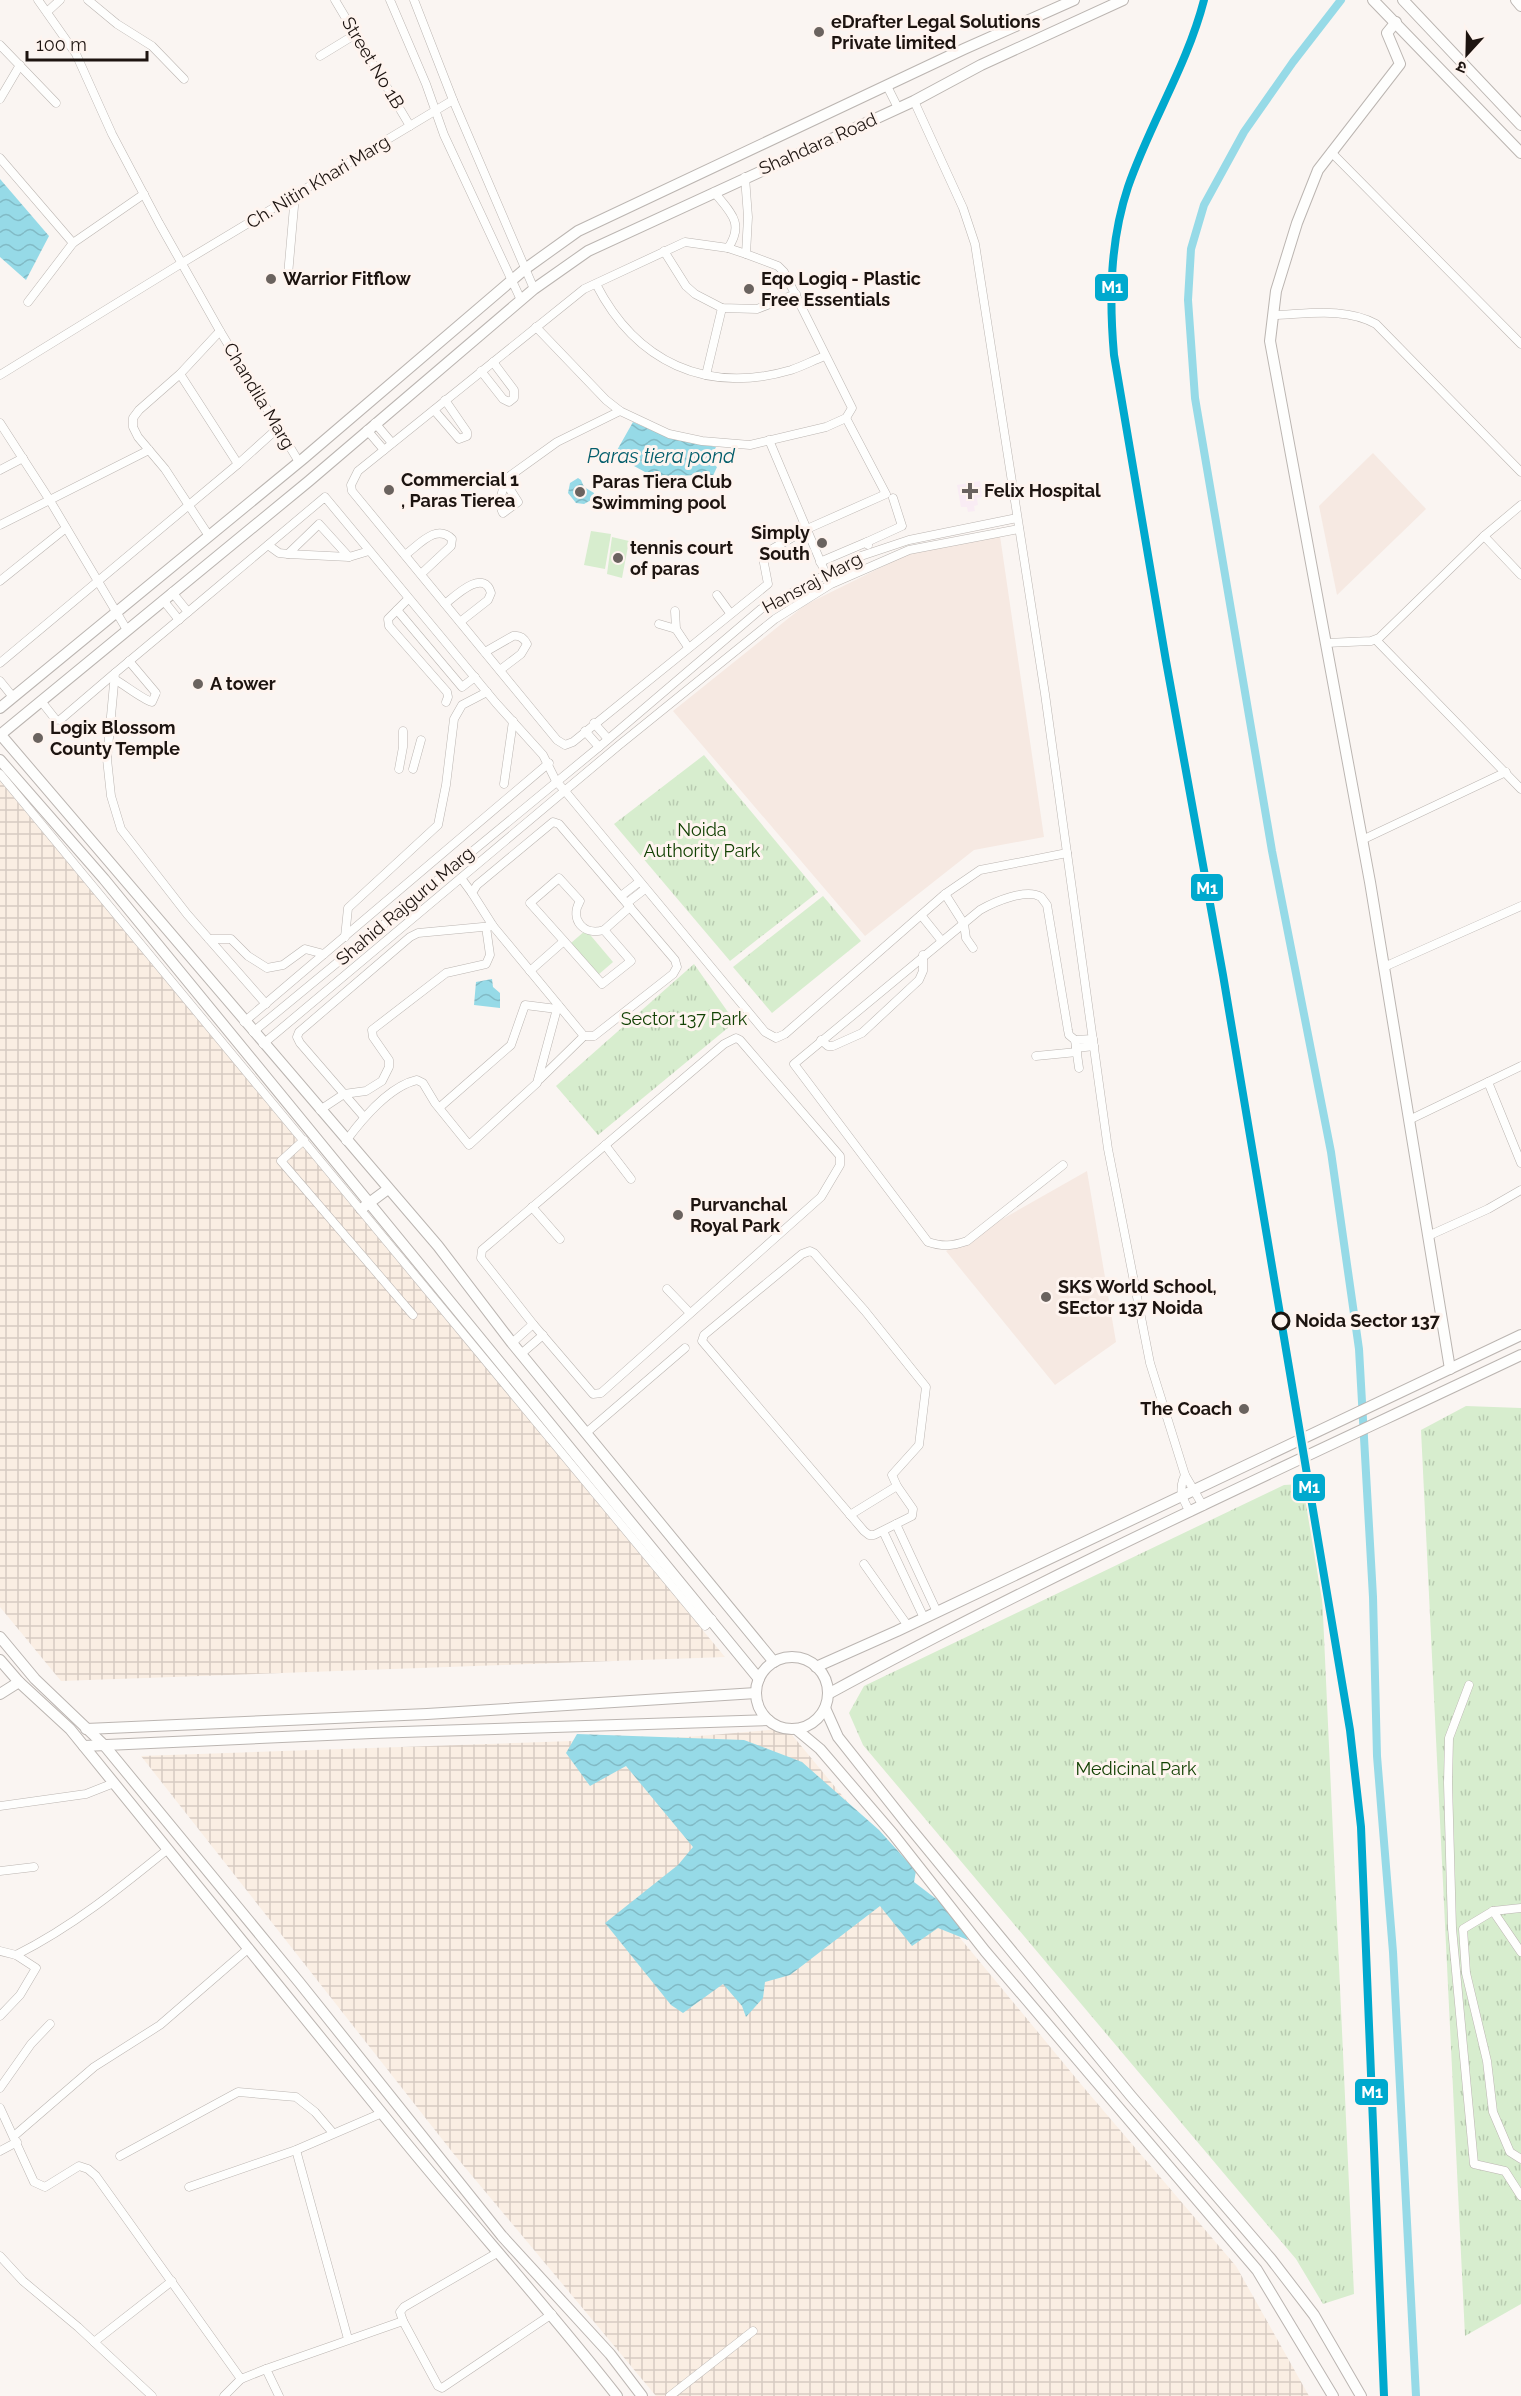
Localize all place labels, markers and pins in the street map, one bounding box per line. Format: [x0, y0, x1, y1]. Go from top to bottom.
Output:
place label: eDrafter Legal Solutions Private limited [831, 11, 1040, 53]
marker: eDrafter Legal Solutions Private limited [812, 25, 826, 39]
place label: Warrior Fitflow [283, 268, 412, 289]
place label: Eqo Logiq - Plastic Free Essentials [761, 268, 921, 310]
marker: Warrior Fitflow [264, 272, 278, 286]
marker: Eqo Logiq - Plastic Free Essentials [742, 282, 756, 296]
place label: Commercial 1 , Paras Tierea [401, 469, 519, 511]
place label: Paras Tiera Club Swimming pool [592, 471, 732, 513]
place label: Felix Hospital [984, 480, 1101, 501]
marker: Felix Hospital [961, 482, 979, 500]
marker: Commercial 1 , Paras Tierea [382, 483, 396, 497]
marker: Paras Tiera Club Swimming pool [573, 485, 587, 499]
place label: Simply South [751, 522, 810, 564]
marker: Simply South [815, 536, 829, 550]
place label: tennis court of paras [630, 537, 733, 579]
marker: tennis court of paras [611, 551, 625, 565]
place label: A tower [210, 673, 276, 694]
marker: A tower [191, 677, 205, 691]
place label: Logix Blossom County Temple [50, 717, 180, 759]
marker: Logix Blossom County Temple [31, 731, 45, 745]
place label: Purvanchal Royal Park [690, 1194, 788, 1236]
marker: Purvanchal Royal Park [671, 1208, 685, 1222]
place label: SKS World School, SEctor 137 Noida [1058, 1276, 1217, 1318]
marker: SKS World School, SEctor 137 Noida [1039, 1290, 1053, 1304]
place label: Noida Sector 137 [1295, 1310, 1441, 1331]
marker: Noida Sector 137 [1272, 1312, 1290, 1330]
place label: The Coach [1140, 1398, 1232, 1419]
marker: The Coach [1237, 1402, 1251, 1416]

